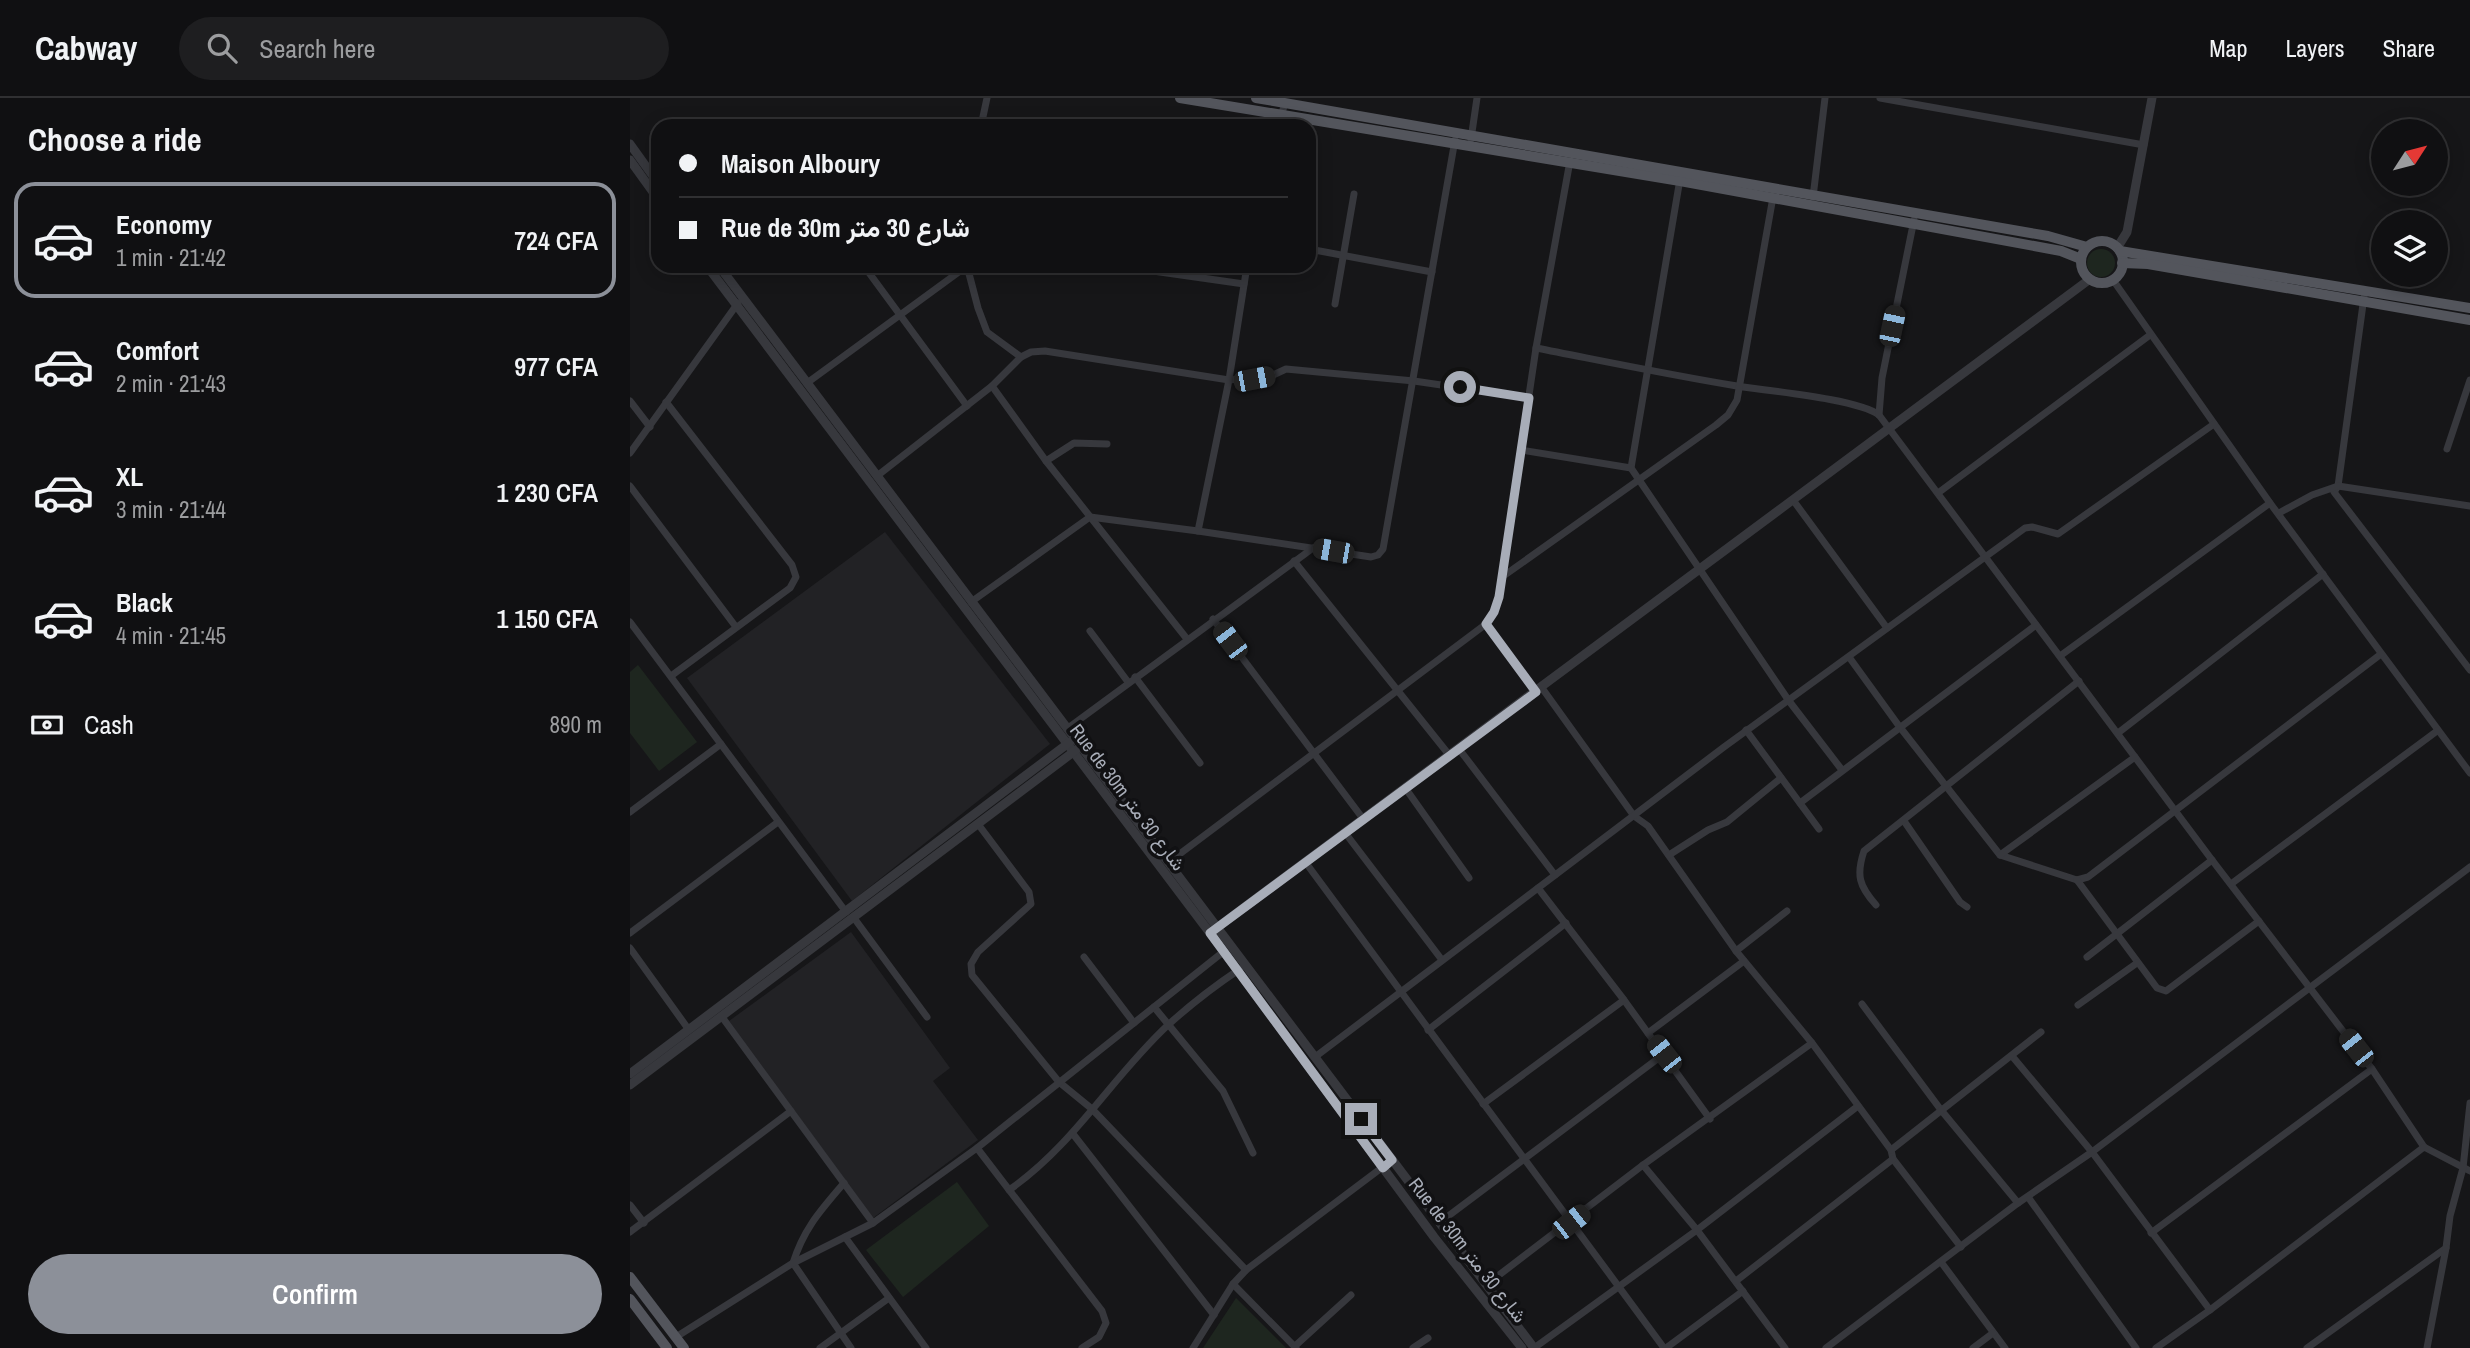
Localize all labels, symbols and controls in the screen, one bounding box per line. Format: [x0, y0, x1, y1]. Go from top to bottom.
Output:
search box [179, 17, 669, 80]
text: Cabway [35, 26, 137, 70]
icon: search [203, 29, 241, 67]
text: Search here [259, 31, 375, 66]
text: Map [2209, 32, 2247, 64]
text: Layers [2285, 32, 2344, 64]
text: Share [2382, 32, 2435, 64]
text: Choose a ride [28, 118, 202, 161]
north arrow [2371, 119, 2448, 196]
map controls [2371, 119, 2448, 287]
text: Maison Alboury [721, 146, 880, 181]
text: Economy [116, 207, 212, 242]
icon: car [32, 209, 95, 272]
text: Rue de 30m شارع 30 متر [721, 210, 970, 245]
button: layers [2371, 210, 2448, 287]
text: 724 CFA [514, 223, 598, 258]
text: 1 min · 21:42 [116, 242, 226, 273]
car [1878, 303, 1907, 349]
text: Comfort [116, 333, 199, 368]
icon: car [32, 335, 95, 398]
text: 977 CFA [514, 349, 598, 384]
car [1232, 365, 1277, 393]
text: 2 min · 21:43 [116, 368, 226, 399]
route start [1444, 371, 1476, 403]
text: XL [116, 459, 143, 494]
icon: car [32, 461, 95, 524]
text: 1 230 CFA [496, 475, 598, 510]
text: 3 min · 21:44 [116, 494, 226, 525]
car [1311, 537, 1356, 565]
text: Black [116, 585, 173, 620]
icon: car [32, 587, 95, 650]
text: 1 150 CFA [496, 601, 598, 636]
car [1209, 618, 1252, 664]
text: 4 min · 21:45 [116, 620, 226, 651]
icon: cash [28, 706, 66, 744]
text: Cash [84, 707, 134, 742]
text: 890 m [550, 709, 602, 740]
street label: Rue de 30m شارع 30 متر [1064, 718, 1192, 876]
car [2335, 1025, 2378, 1071]
car [1643, 1031, 1686, 1077]
route end [1345, 1103, 1377, 1135]
street label: Rue de 30m شارع 30 متر [1403, 1172, 1533, 1328]
car [1548, 1201, 1595, 1243]
button: Confirm [28, 1254, 602, 1334]

